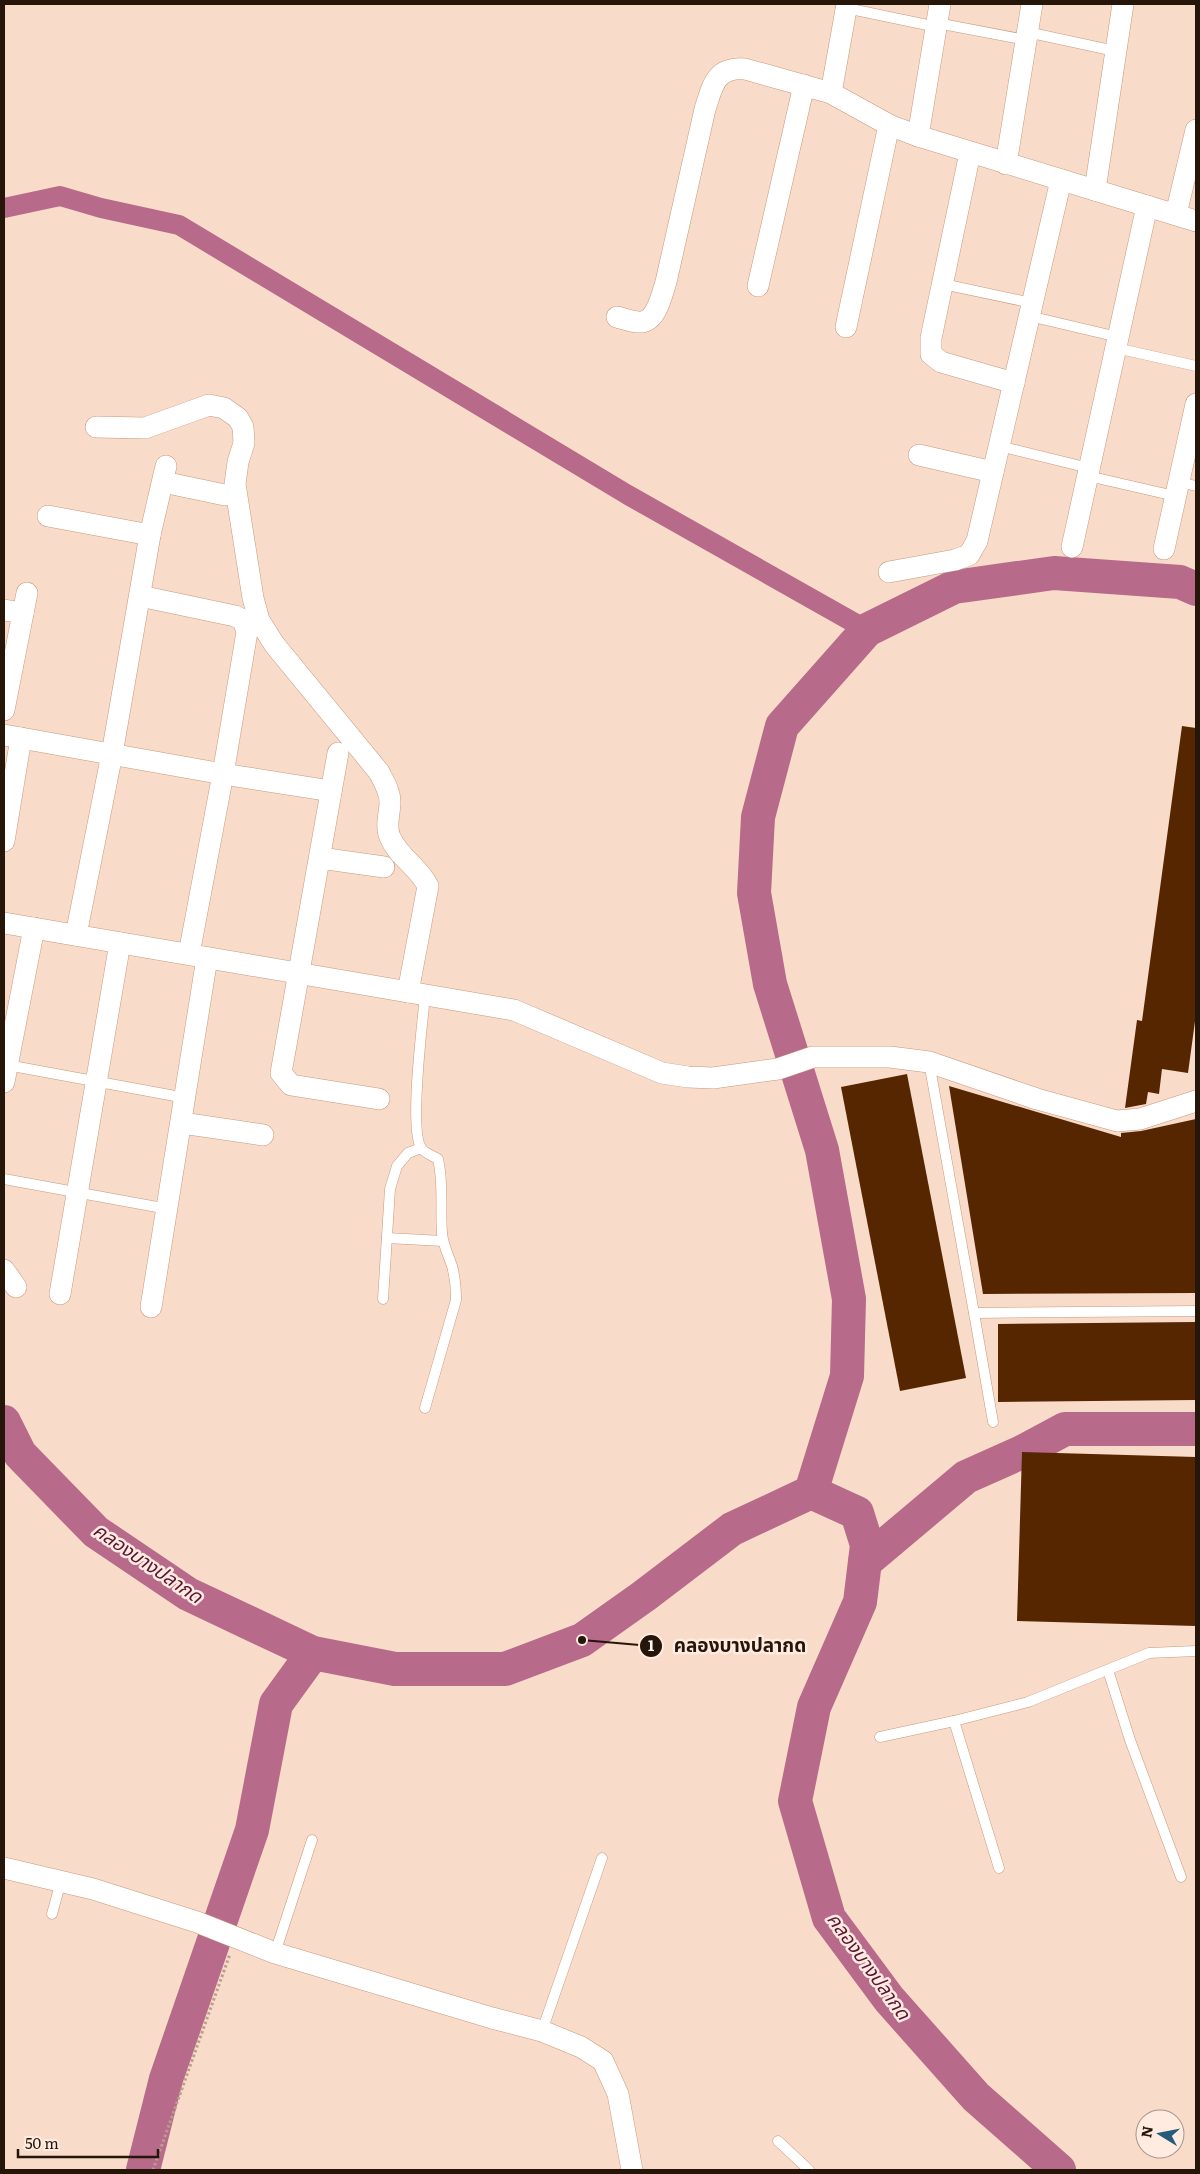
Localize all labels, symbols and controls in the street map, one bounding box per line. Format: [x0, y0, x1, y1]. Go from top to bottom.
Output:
water label: คลองบางปลากด [88, 1515, 210, 1610]
callout: คลองบางปลากด [638, 1629, 816, 1663]
text: คลองบางปลากด [674, 1630, 806, 1658]
text: 1 [648, 1633, 654, 1656]
water label: คลองบางปลากด [821, 1906, 919, 2026]
north arrow [1135, 2109, 1185, 2159]
text: N [1135, 2124, 1157, 2139]
scale bar [18, 2126, 158, 2158]
text: 50 m [25, 2131, 59, 2154]

